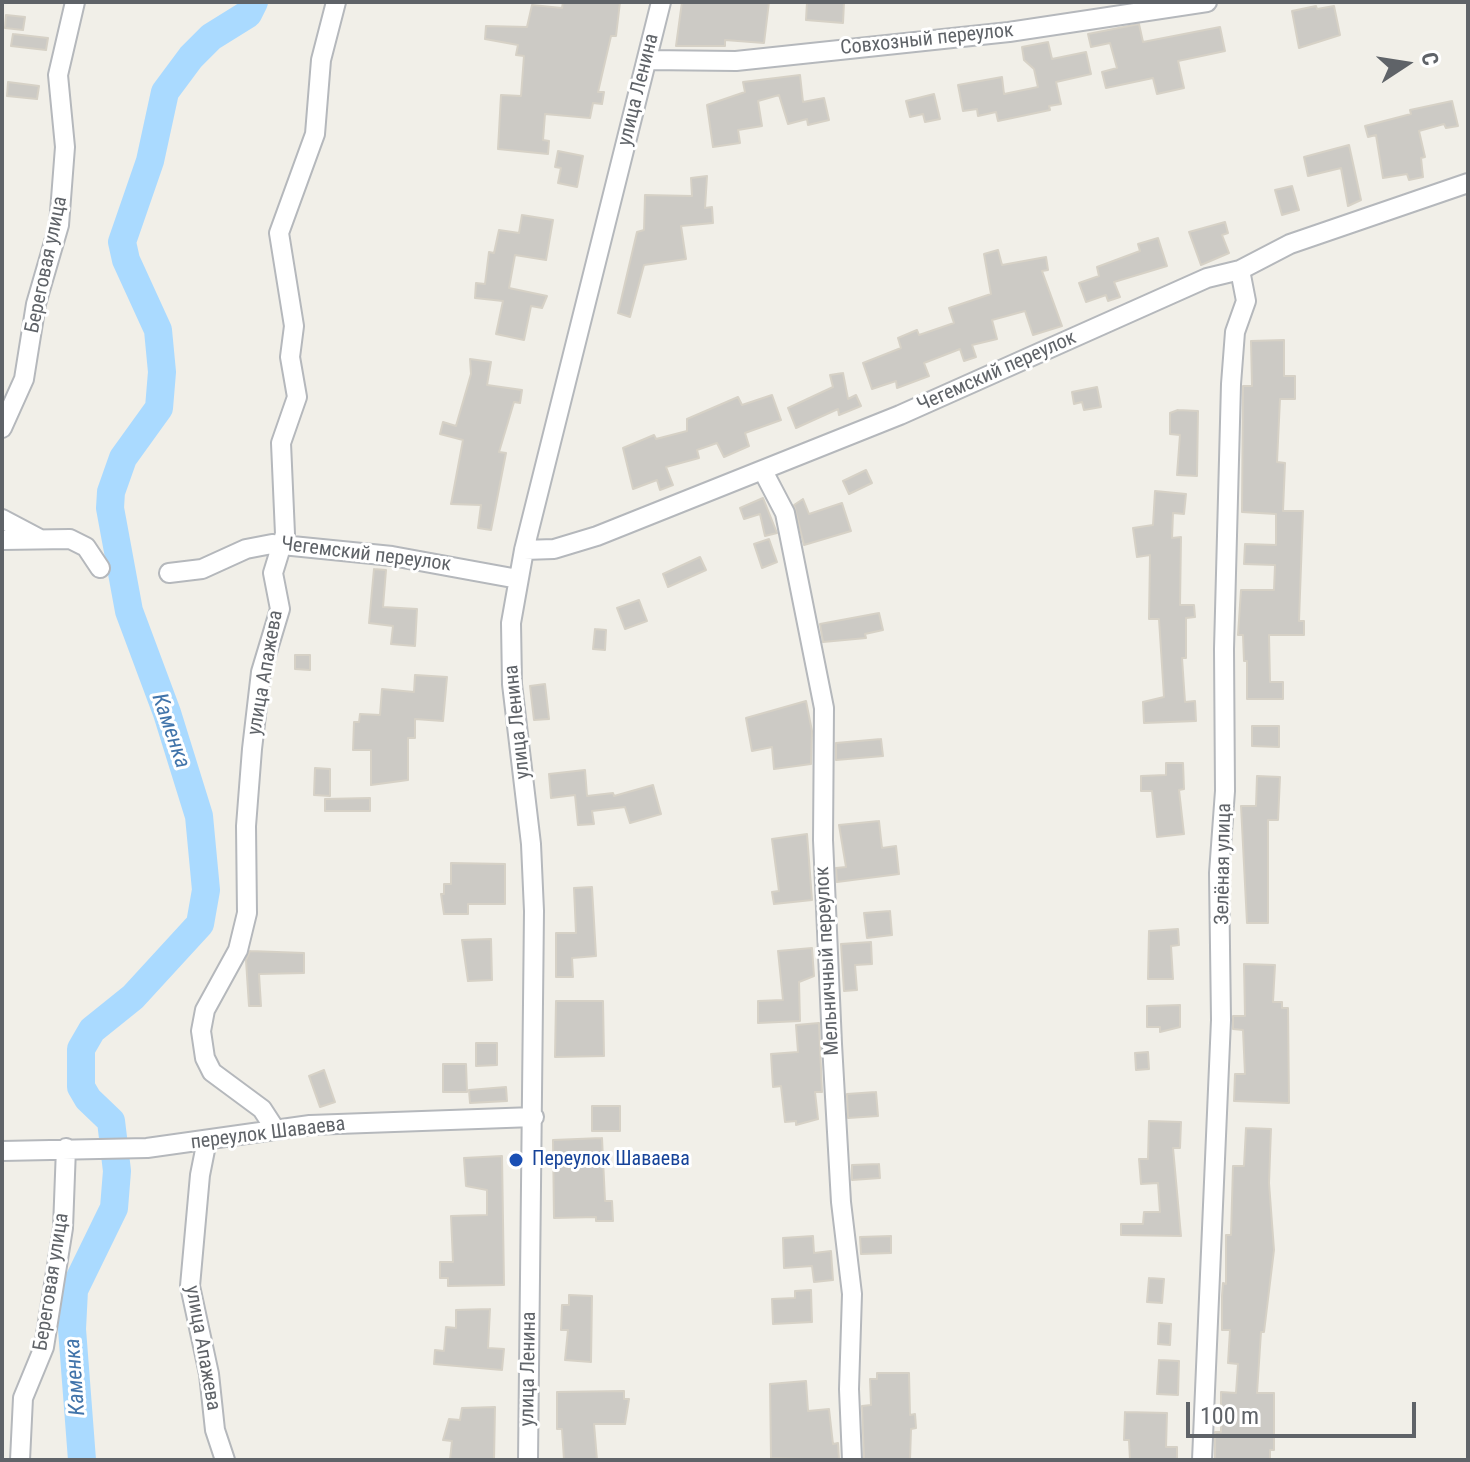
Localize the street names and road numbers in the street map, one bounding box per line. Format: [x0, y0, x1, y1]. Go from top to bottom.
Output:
street label: Совхозный переулок [839, 19, 1015, 61]
street label: улица Ленина [613, 31, 665, 149]
street label: Береговая улица [21, 194, 73, 336]
street label: Чегемский переулок [914, 326, 1080, 418]
street label: Чегемский переулок [280, 533, 452, 577]
street label: улица Апажева [243, 609, 289, 737]
street label: улица Ленина [500, 664, 536, 780]
street label: Зелёная улица [1211, 803, 1237, 925]
street label: Мельничный переулок [811, 866, 845, 1056]
street label: переулок Шаваева [189, 1113, 347, 1155]
street label: Береговая улица [29, 1211, 75, 1353]
street label: улица Апажева [179, 1284, 225, 1412]
street label: улица Ленина [516, 1311, 542, 1427]

